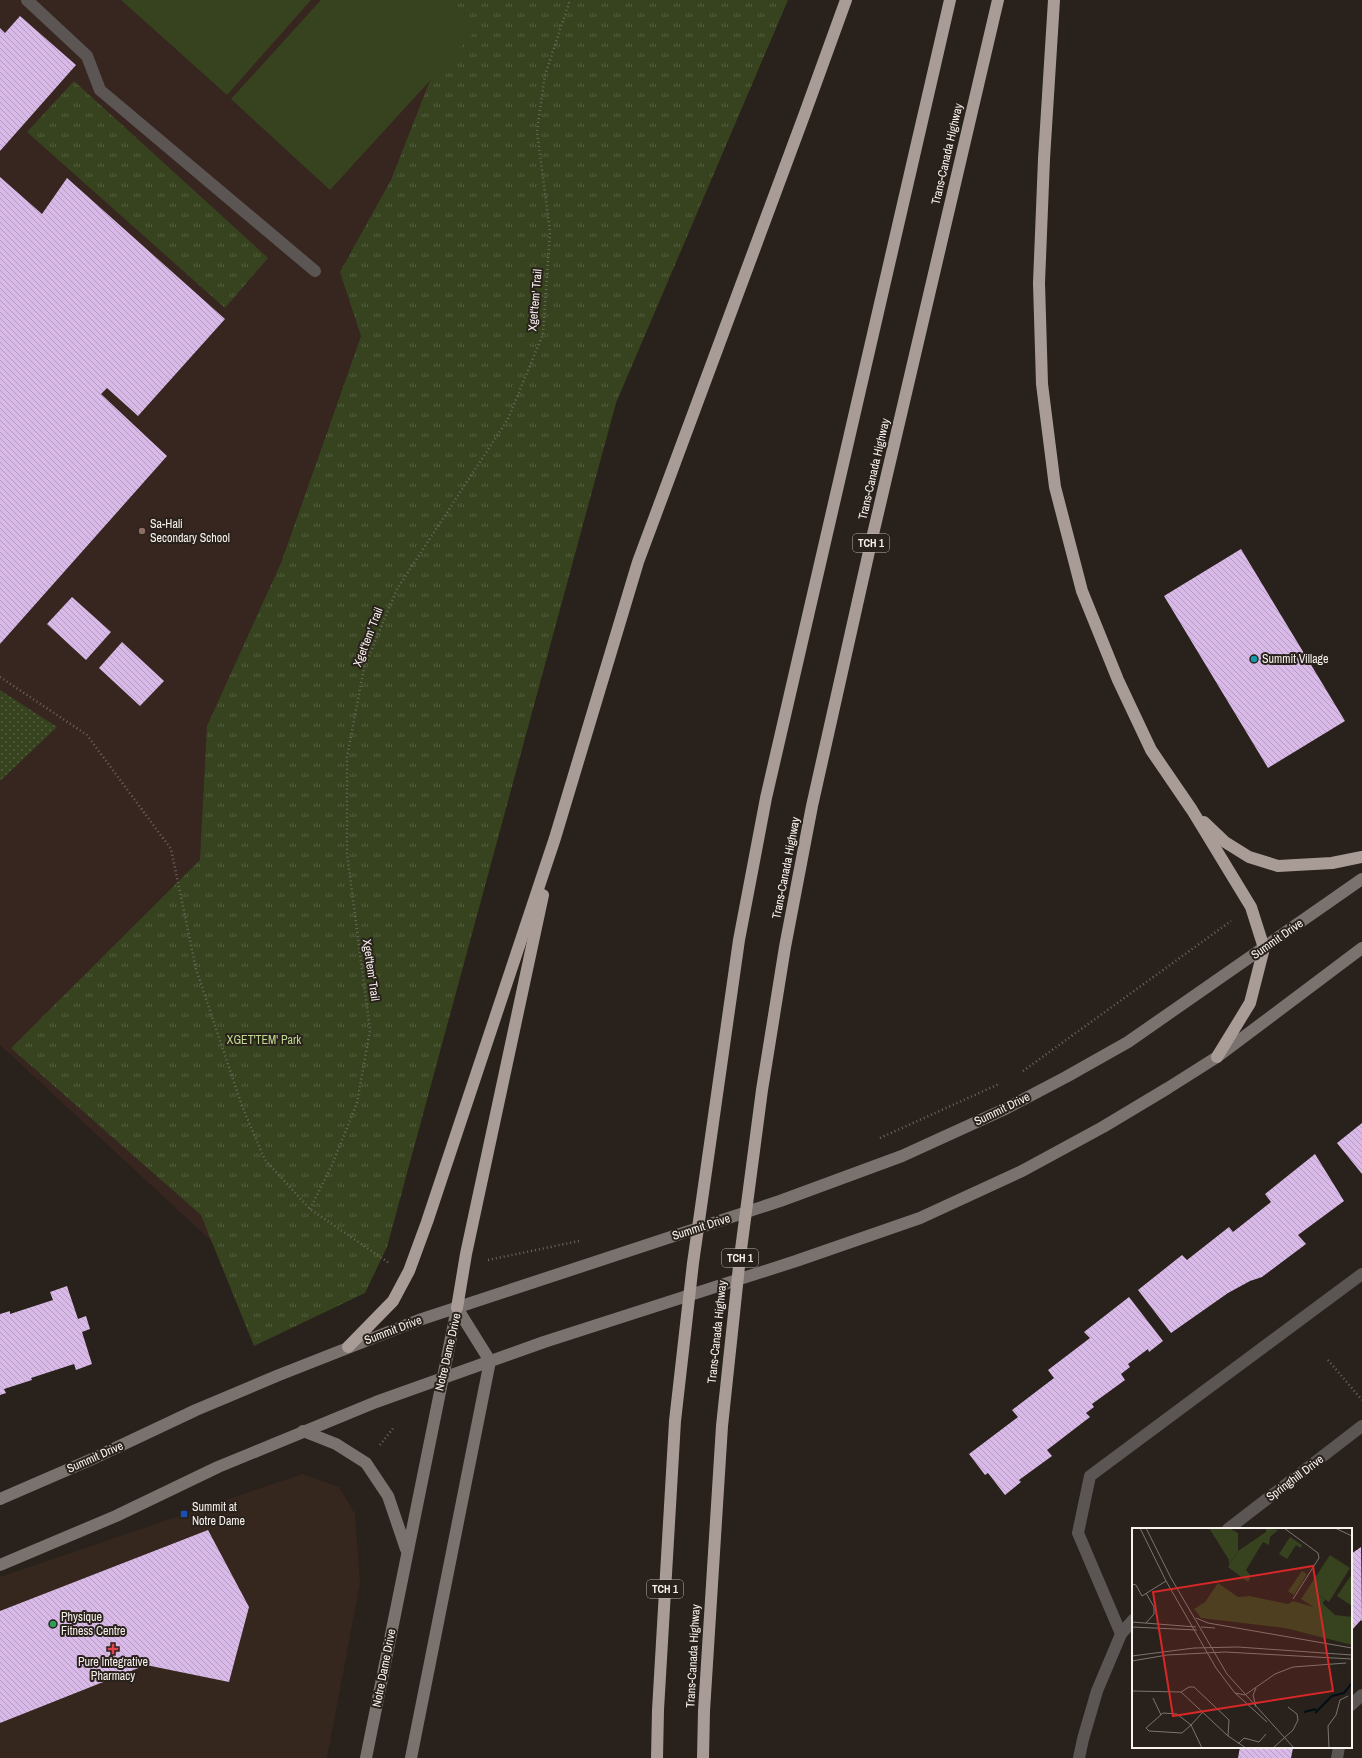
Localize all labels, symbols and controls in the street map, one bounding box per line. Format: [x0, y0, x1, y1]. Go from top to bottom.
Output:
street label: Trans-Canada Highway [928, 102, 966, 206]
street label: Xget'tem' Trail [524, 268, 546, 332]
street label: Trans-Canada Highway [855, 417, 893, 521]
place label: Sa-Hali Secondary School [150, 516, 230, 546]
marker: Sa-Hali Secondary School [137, 526, 147, 536]
road number: TCH 1 [853, 534, 889, 552]
street label: Xget'tem' Trail [349, 605, 387, 669]
place label: Summit Village [1262, 651, 1329, 667]
marker: Summit Village [1249, 654, 1259, 664]
street label: Trans-Canada Highway [768, 816, 804, 920]
street label: Summit Drive [1248, 915, 1306, 963]
street label: Xget'tem' Trail [359, 938, 383, 1002]
park label: XGET'TEM' Park [227, 1032, 301, 1048]
street label: Summit Drive [971, 1089, 1033, 1129]
street label: Summit Drive [670, 1210, 732, 1244]
road number: TCH 1 [722, 1249, 758, 1267]
street label: Trans-Canada Highway [704, 1280, 730, 1384]
street label: Summit Drive [362, 1312, 424, 1348]
street label: Notre Dame Drive [431, 1312, 465, 1392]
street label: Summit Drive [64, 1437, 126, 1477]
street label: Springhill Drive [1263, 1451, 1327, 1505]
place label: Summit at Notre Dame [192, 1499, 245, 1529]
marker: Summit at Notre Dame [179, 1509, 189, 1519]
inset map [1132, 1528, 1352, 1748]
road number: TCH 1 [647, 1580, 683, 1598]
street label: Trans-Canada Highway [682, 1604, 704, 1708]
place label: Physique Fitness Centre [61, 1609, 126, 1639]
marker: Physique Fitness Centre [48, 1619, 58, 1629]
street label: Notre Dame Drive [369, 1628, 399, 1708]
marker: Pure Integrative Pharmacy [108, 1644, 118, 1654]
place label: Pure Integrative Pharmacy [78, 1654, 148, 1684]

